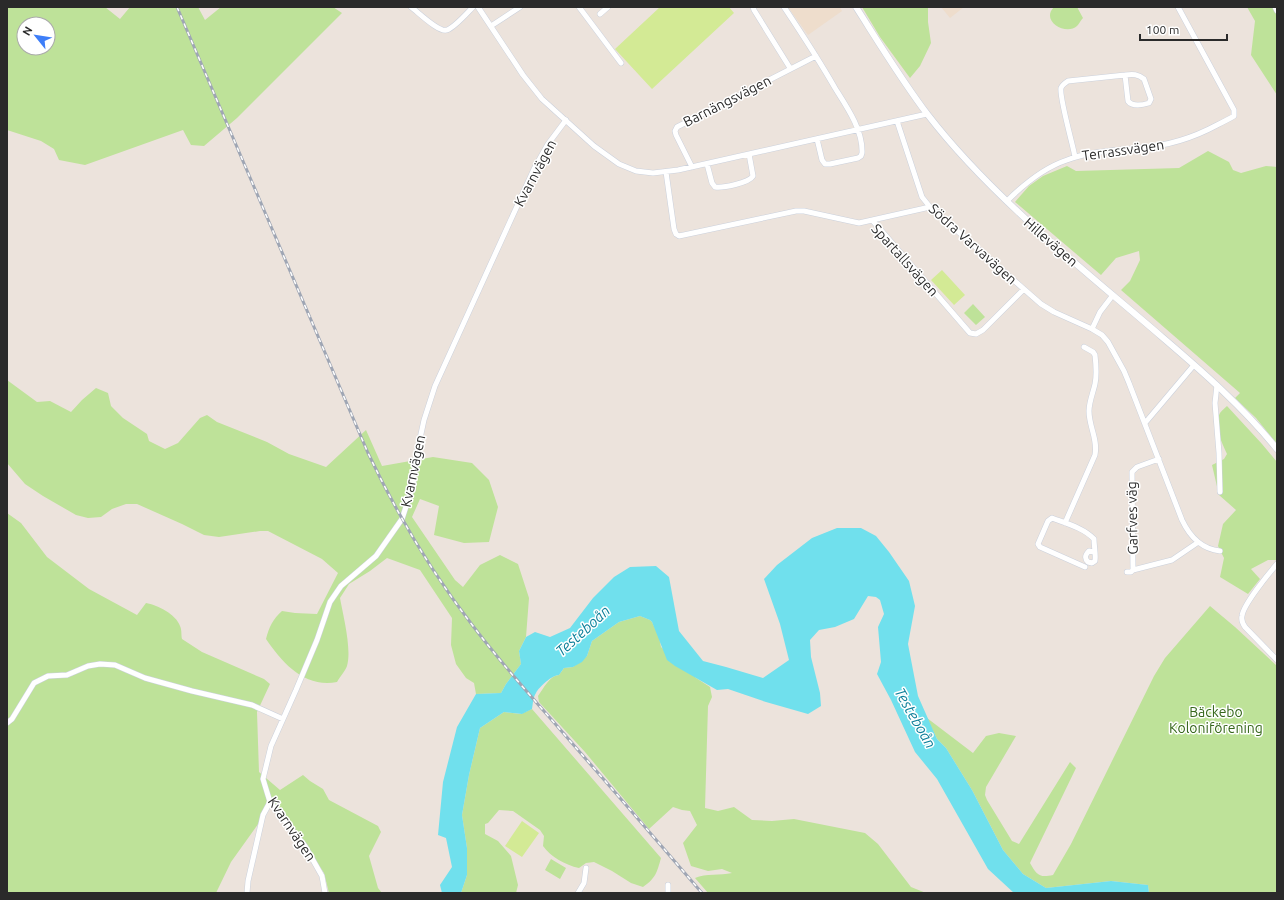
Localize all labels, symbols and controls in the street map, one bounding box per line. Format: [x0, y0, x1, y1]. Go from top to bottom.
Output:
north arrow [16, 16, 56, 56]
scale bar [1140, 16, 1227, 42]
text: 100 m [1146, 23, 1179, 36]
text: N [20, 24, 35, 38]
street label: Barnängsvägen [680, 72, 774, 130]
street label: Terrassvägen [1081, 136, 1165, 164]
street label: Kvarnvägen [511, 137, 559, 209]
street label: Södra Varvavägen [926, 200, 1020, 288]
street label: Hillevägen [1021, 214, 1081, 270]
street label: Spartallsvägen [868, 220, 942, 300]
street label: Kvarnvägen [398, 433, 428, 509]
street label: Garfves väg [1123, 481, 1141, 555]
water label: Testeboån [552, 602, 613, 659]
water label: Testeboån [891, 684, 940, 751]
park label: Bäckebo Koloniförening [1169, 704, 1263, 736]
street label: Kvarnvägen [265, 794, 319, 864]

